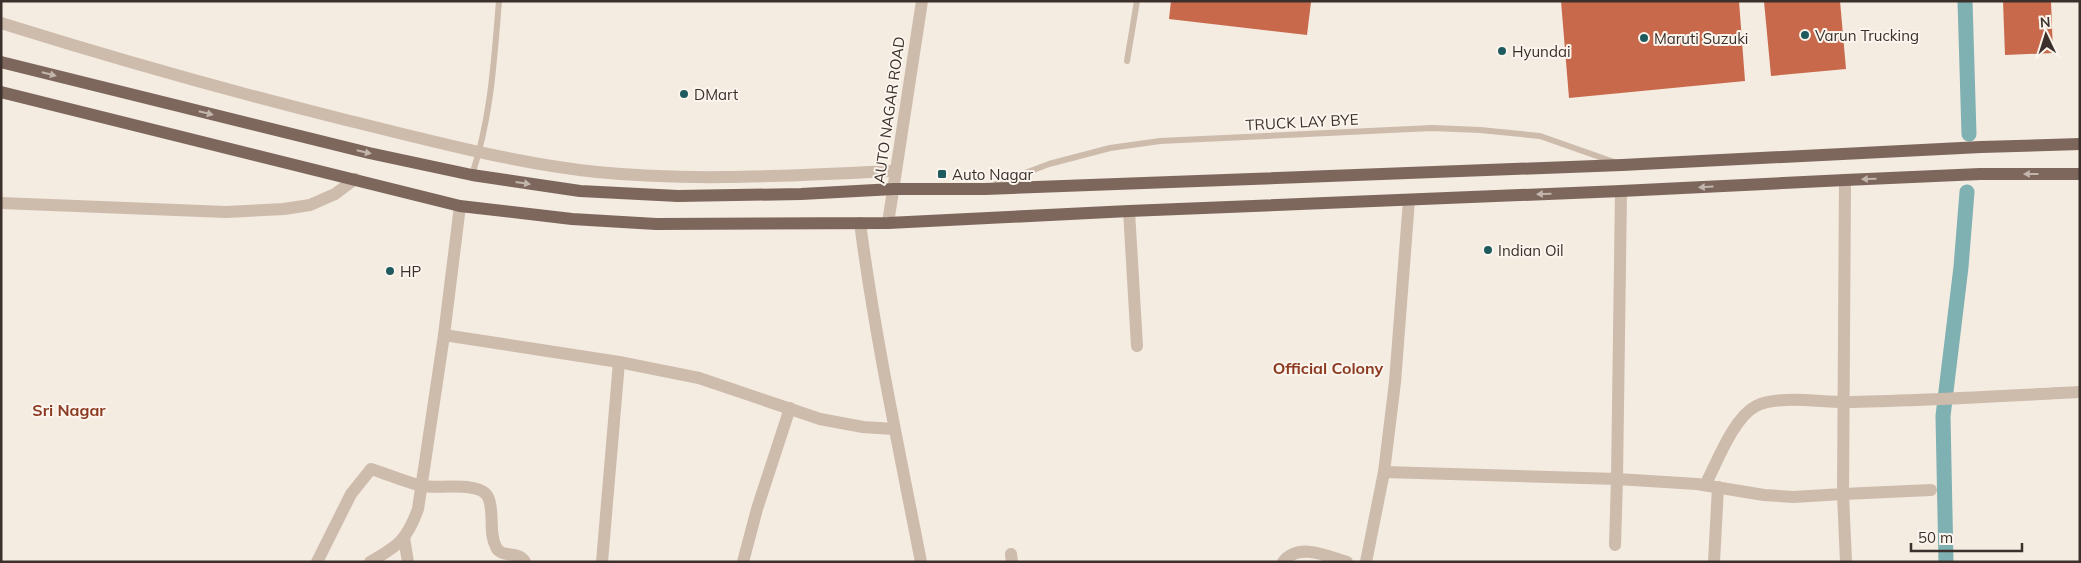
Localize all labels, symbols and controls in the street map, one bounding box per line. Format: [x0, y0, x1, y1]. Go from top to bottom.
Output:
north arrow [2021, 10, 2071, 60]
text: N [2039, 13, 2051, 31]
place label: Varun Trucking [1815, 26, 1919, 45]
place label: Maruti Suzuki [1654, 29, 1748, 48]
marker: Varun Trucking [1799, 29, 1811, 41]
marker: Maruti Suzuki [1638, 32, 1650, 44]
street label: AUTO NAGAR ROAD [869, 35, 909, 185]
place label: Hyundai [1512, 42, 1570, 61]
marker: Hyundai [1496, 45, 1508, 57]
one-way arrow [41, 70, 56, 78]
place label: DMart [694, 85, 738, 104]
marker: DMart [678, 88, 690, 100]
one-way arrow [199, 109, 214, 117]
street label: TRUCK LAY BYE [1245, 110, 1359, 134]
one-way arrow [357, 148, 372, 156]
place label: Auto Nagar [952, 165, 1034, 184]
marker: Auto Nagar [936, 168, 948, 180]
one-way arrow [2023, 170, 2039, 178]
one-way arrow [1860, 175, 1876, 183]
one-way arrow [516, 179, 532, 187]
one-way arrow [1698, 183, 1714, 191]
one-way arrow [1536, 191, 1552, 199]
place label: Indian Oil [1498, 241, 1564, 260]
marker: Indian Oil [1482, 244, 1494, 256]
place label: HP [400, 262, 421, 281]
marker: HP [384, 265, 396, 277]
district label: Official Colony [1273, 358, 1384, 378]
district label: Sri Nagar [32, 400, 106, 420]
scale bar [1911, 520, 2022, 552]
text: 50 m [1918, 528, 1953, 547]

